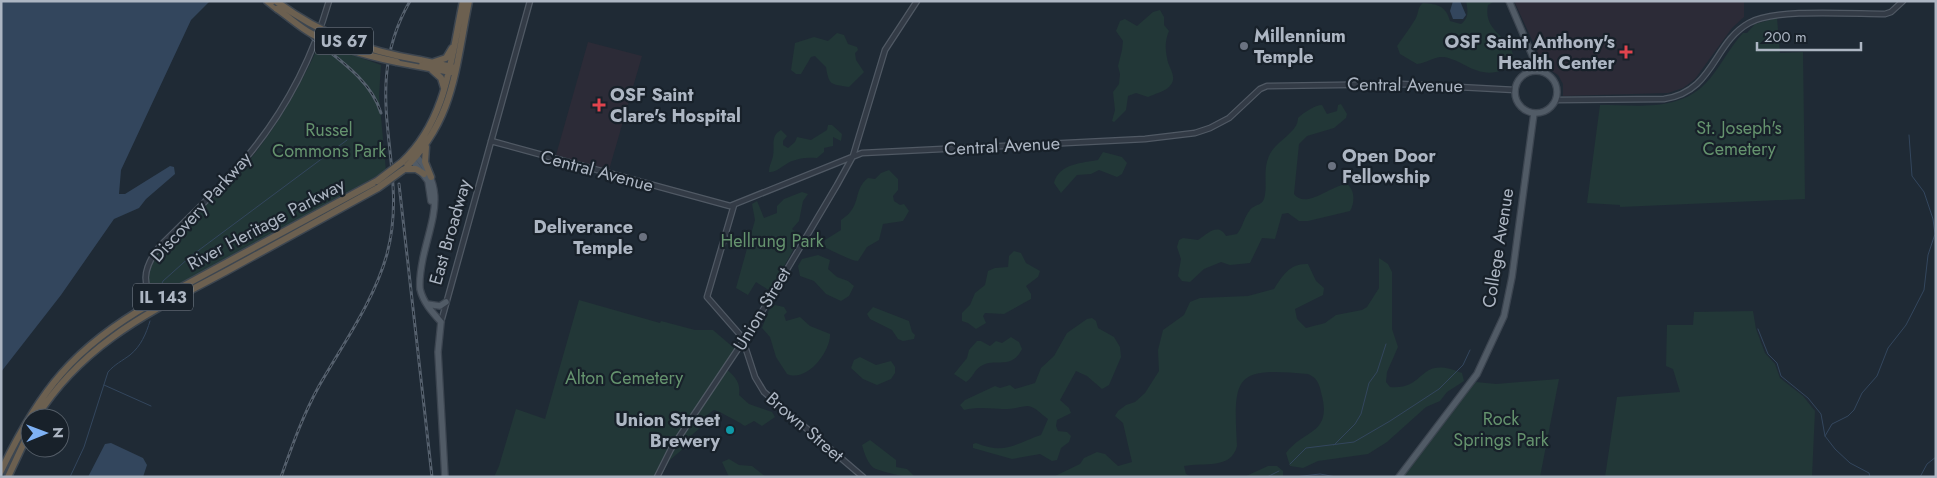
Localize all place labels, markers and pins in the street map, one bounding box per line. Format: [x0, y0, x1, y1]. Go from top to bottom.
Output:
place label: Millennium Temple [1254, 23, 1346, 70]
place label: OSF Saint Anthony's Health Center [1444, 29, 1616, 76]
marker: Millennium Temple [1238, 40, 1250, 52]
marker: OSF Saint Anthony's Health Center [1619, 45, 1633, 59]
place label: OSF Saint Clare's Hospital [610, 82, 741, 129]
marker: OSF Saint Clare's Hospital [592, 98, 606, 112]
place label: Open Door Fellowship [1342, 143, 1436, 190]
marker: Open Door Fellowship [1326, 160, 1338, 172]
place label: Deliverance Temple [533, 214, 633, 261]
marker: Deliverance Temple [637, 231, 649, 243]
place label: Union Street Brewery [615, 407, 721, 454]
marker: Union Street Brewery [724, 424, 736, 436]

